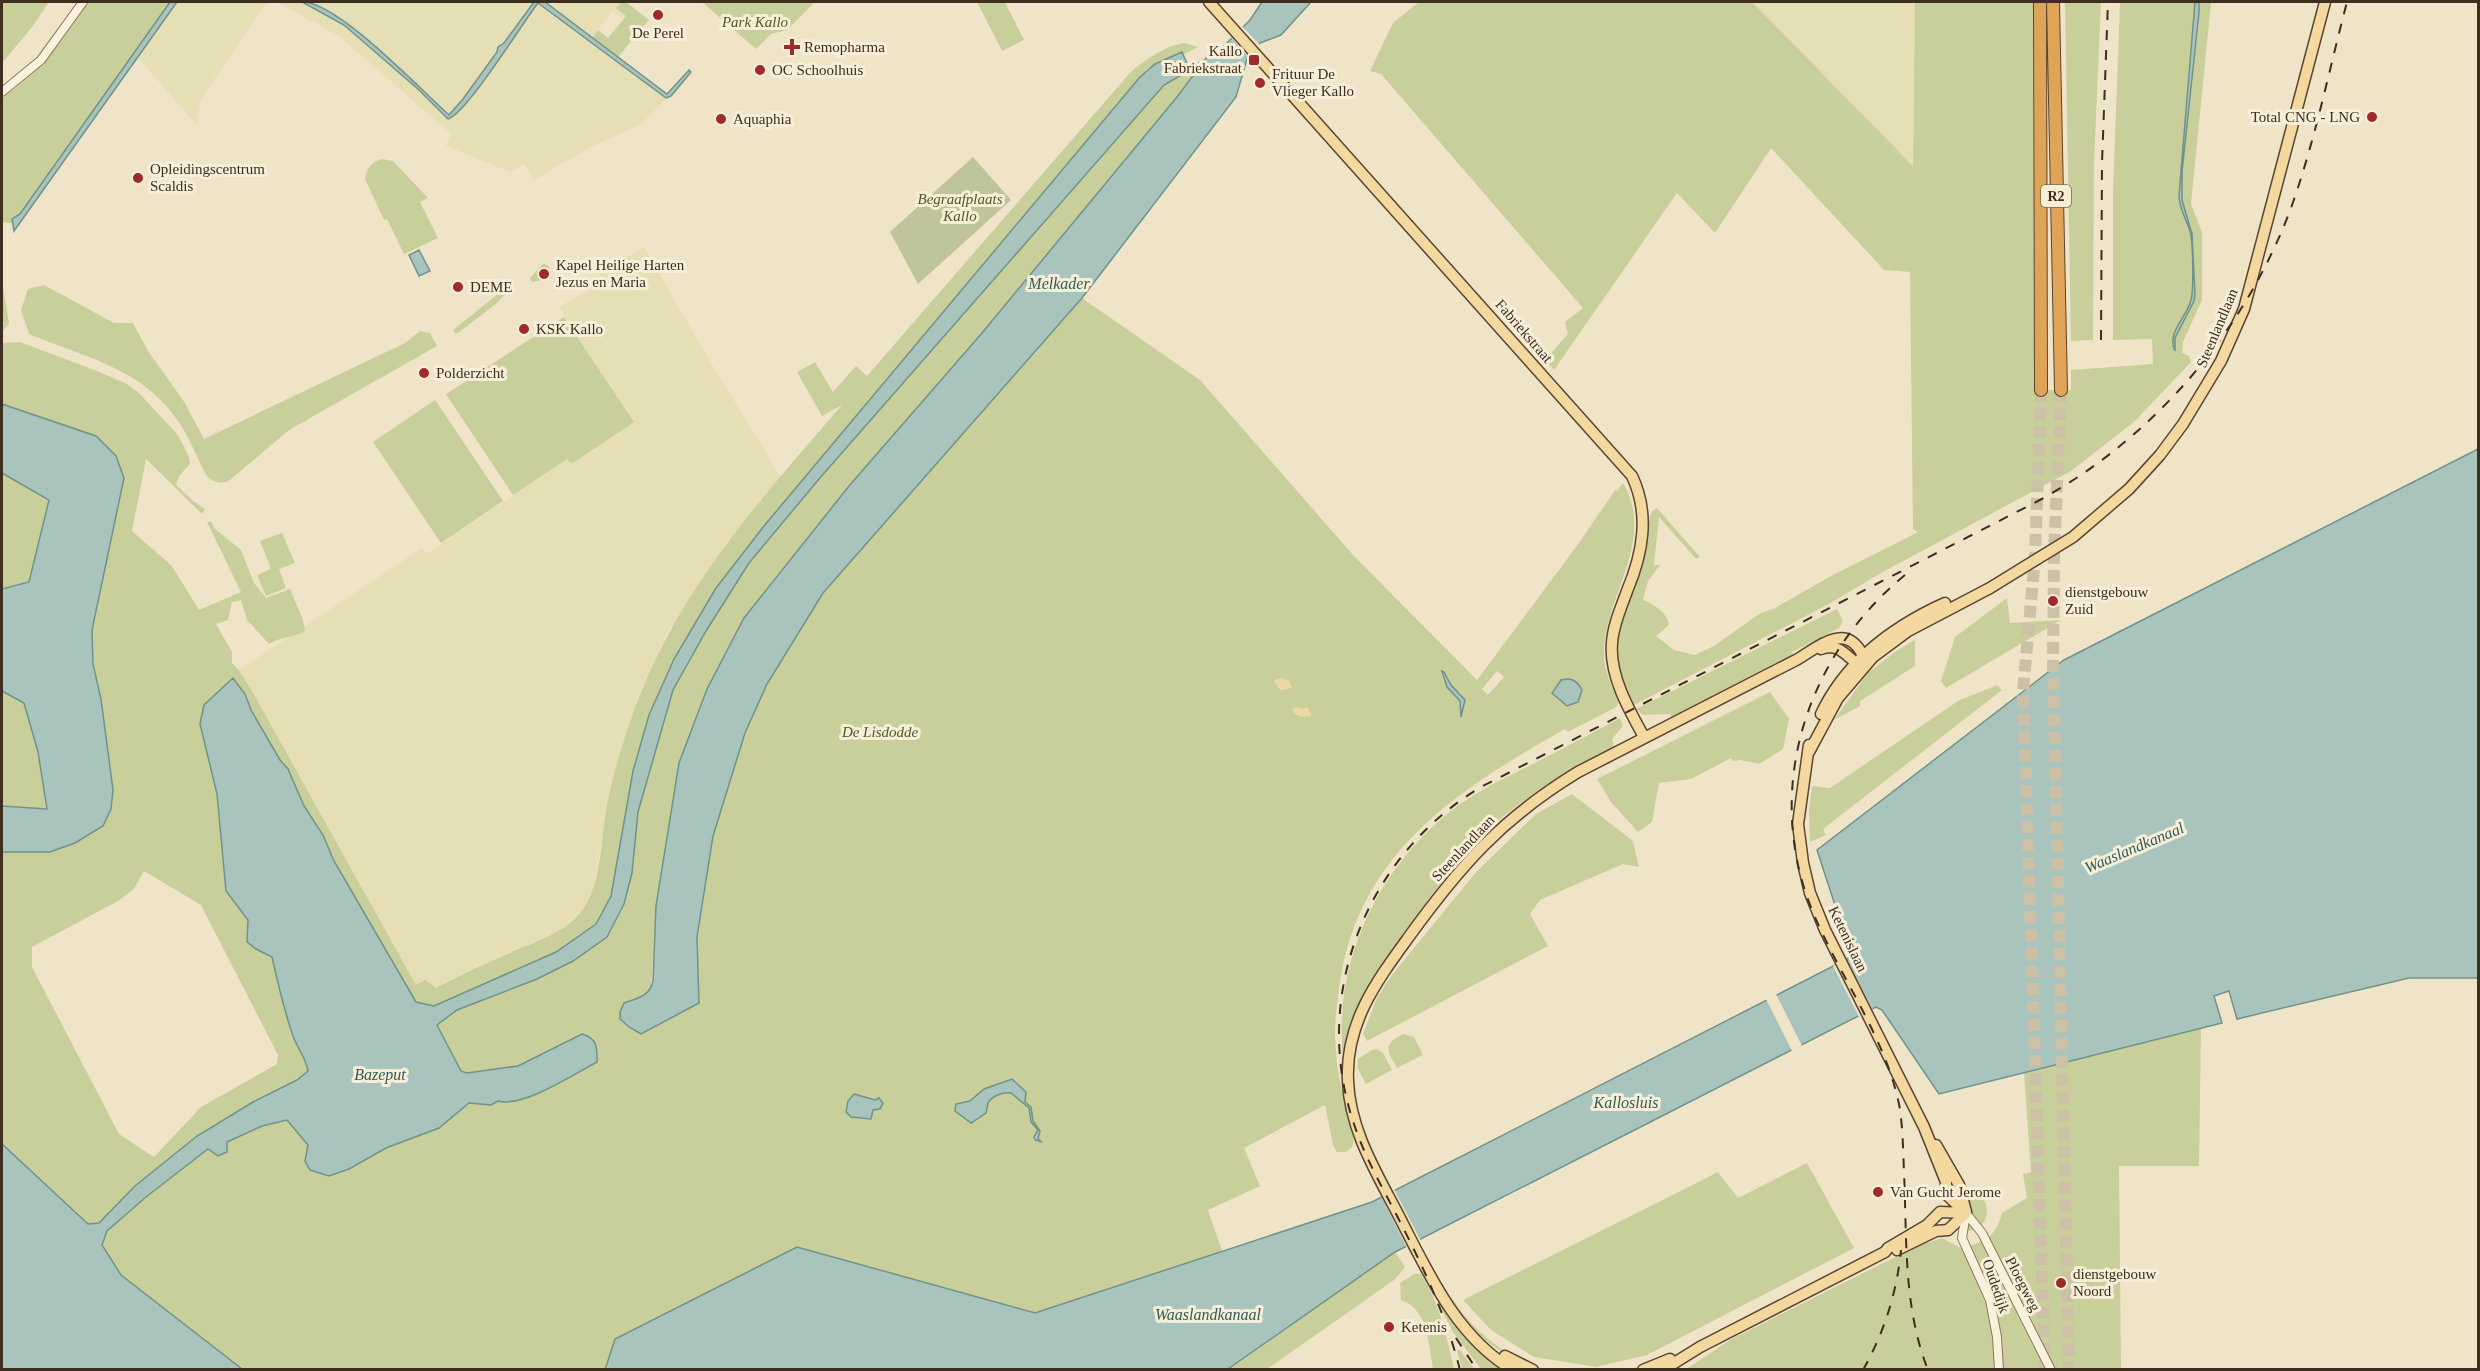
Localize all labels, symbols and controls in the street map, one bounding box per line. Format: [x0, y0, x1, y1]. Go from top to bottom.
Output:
marker: De Perel [651, 8, 665, 22]
park label: Park Kallo [721, 14, 789, 30]
place label: De Perel [632, 25, 684, 41]
place label: Remopharma [804, 39, 885, 55]
marker: Remopharma [785, 40, 799, 54]
place label: Kallo Fabriekstraat [1164, 43, 1243, 76]
marker: Kallo Fabriekstraat [1247, 53, 1261, 67]
place label: OC Schoolhuis [772, 62, 863, 78]
marker: OC Schoolhuis [753, 63, 767, 77]
place label: Frituur De Vlieger Kallo [1272, 66, 1354, 99]
marker: Frituur De Vlieger Kallo [1253, 76, 1267, 90]
place label: Total CNG - LNG [2251, 109, 2360, 125]
marker: Total CNG - LNG [2365, 110, 2379, 124]
place label: Aquaphia [733, 111, 792, 127]
marker: Aquaphia [714, 112, 728, 126]
place label: Opleidingscentrum Scaldis [150, 161, 265, 194]
marker: Opleidingscentrum Scaldis [131, 171, 145, 185]
road number: R2 [2041, 185, 2071, 207]
park label: Begraafplaats Kallo [918, 191, 1003, 224]
place label: Kapel Heilige Harten Jezus en Maria [556, 257, 685, 290]
marker: Kapel Heilige Harten Jezus en Maria [537, 267, 551, 281]
water label: Melkader [1027, 275, 1090, 292]
place label: DEME [470, 279, 513, 295]
marker: DEME [451, 280, 465, 294]
street label: Steenlandlaan [2193, 286, 2241, 370]
street label: Fabriekstraat [1492, 296, 1556, 366]
place label: KSK Kallo [536, 321, 603, 337]
marker: KSK Kallo [517, 322, 531, 336]
place label: Polderzicht [436, 365, 505, 381]
marker: Polderzicht [417, 366, 431, 380]
place label: dienstgebouw Zuid [2065, 584, 2148, 617]
marker: dienstgebouw Zuid [2046, 594, 2060, 608]
park label: De Lisdodde [841, 724, 918, 740]
street label: Steenlandlaan [1428, 811, 1498, 884]
water label: Waaslandkanaal [2082, 819, 2187, 876]
street label: Ketenislaan [1825, 904, 1871, 975]
water label: Bazeput [354, 1066, 406, 1084]
water label: Kallosluis [1593, 1094, 1658, 1111]
place label: Van Gucht Jerome [1890, 1184, 2001, 1200]
marker: Van Gucht Jerome [1871, 1185, 1885, 1199]
street label: Ploegweg [2002, 1254, 2044, 1314]
street label: Oudedijk [1979, 1257, 2013, 1315]
place label: dienstgebouw Noord [2073, 1266, 2156, 1299]
marker: dienstgebouw Noord [2054, 1276, 2068, 1290]
water label: Waaslandkanaal [1155, 1306, 1262, 1323]
place label: Ketenis [1401, 1319, 1447, 1335]
marker: Ketenis [1382, 1320, 1396, 1334]

